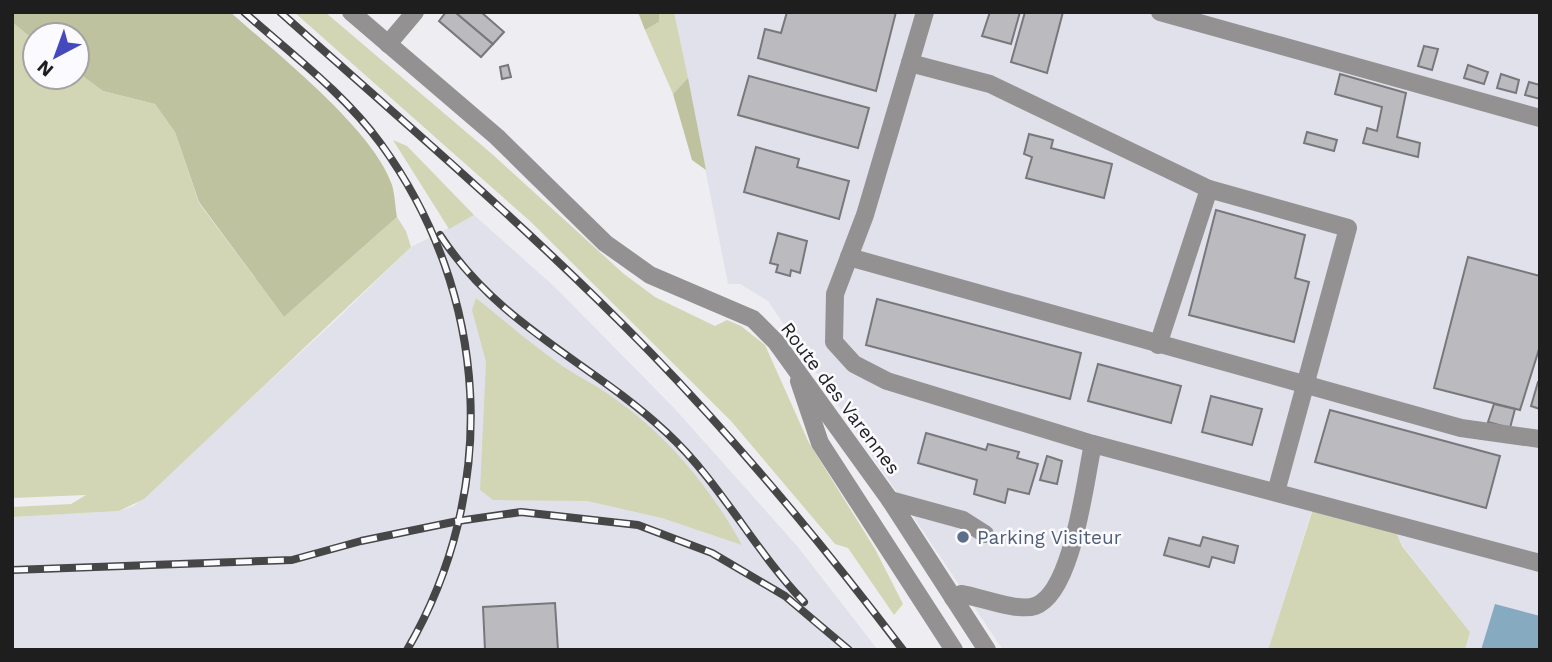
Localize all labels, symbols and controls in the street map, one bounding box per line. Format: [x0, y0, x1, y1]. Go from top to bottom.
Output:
north arrow [21, 21, 91, 91]
text: N [32, 55, 58, 82]
street label: Route des Varennes [776, 318, 905, 479]
place label: Parking Visiteur [977, 526, 1122, 549]
marker: Parking Visiteur [955, 529, 971, 545]

